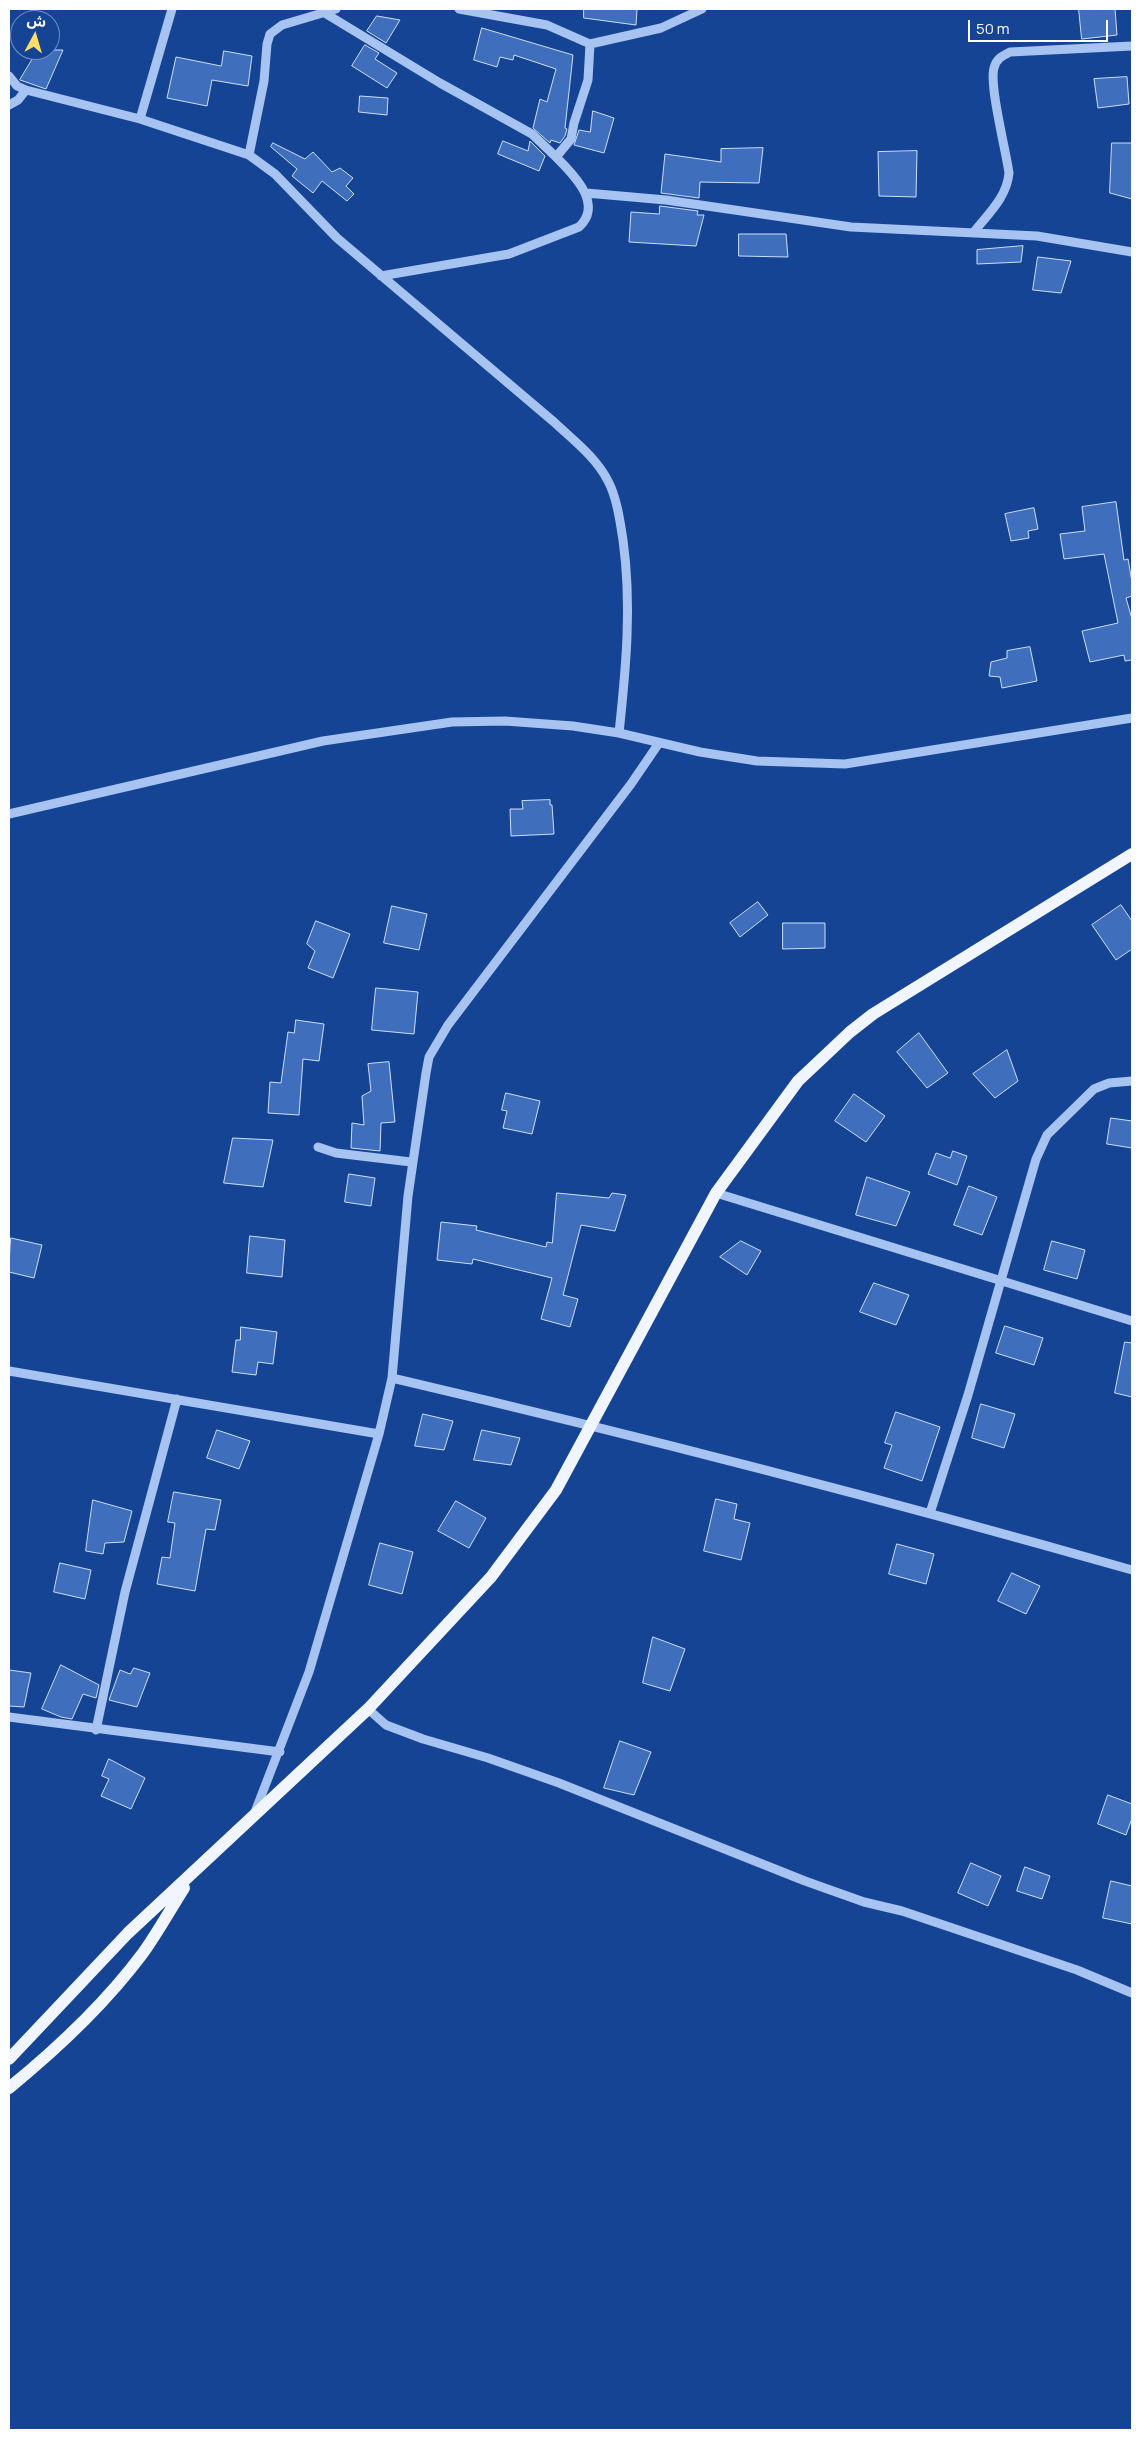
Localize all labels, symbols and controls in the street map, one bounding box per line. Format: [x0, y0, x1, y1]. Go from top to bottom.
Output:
north arrow [10, 10, 60, 60]
text: ش [26, 10, 47, 31]
scale bar [971, 10, 1111, 42]
text: 50 m [976, 18, 1010, 39]

